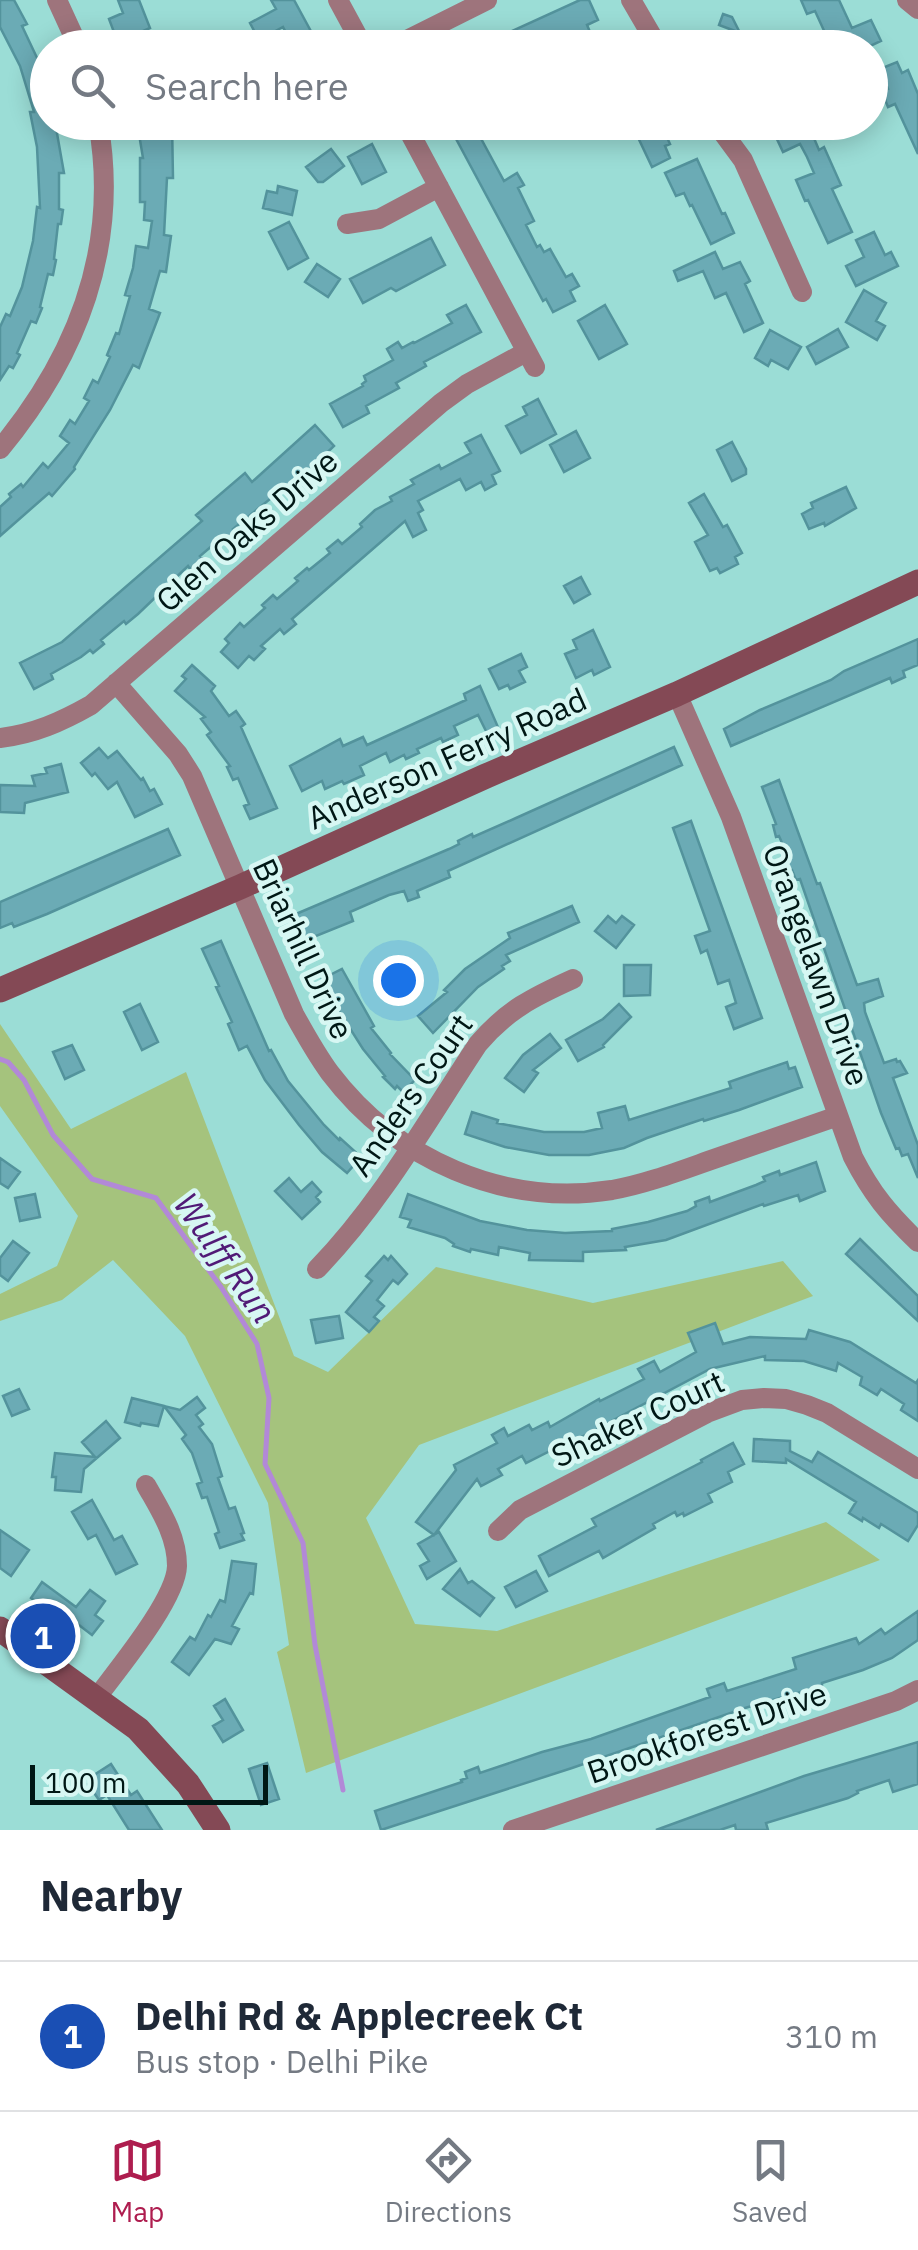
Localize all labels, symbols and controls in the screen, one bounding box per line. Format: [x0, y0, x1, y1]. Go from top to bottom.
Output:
search box [30, 30, 888, 140]
icon: search [65, 58, 120, 113]
text: Search here [145, 61, 349, 110]
street label: Glen Oaks Drive [147, 440, 346, 621]
street label: Anderson Ferry Road [300, 678, 593, 839]
street label: Orangelawn Drive [754, 838, 880, 1091]
street label: Briarhill Drive [244, 851, 364, 1046]
your location [373, 955, 424, 1006]
street label: Anders Court [339, 1005, 482, 1184]
water label: Wulff Run [164, 1183, 287, 1332]
street label: Shaker Court [544, 1360, 731, 1476]
pin: 1 [10, 1598, 76, 1674]
street label: Brookforest Drive [581, 1671, 832, 1793]
scale bar [30, 1760, 268, 1804]
text: 100 m [45, 1764, 126, 1801]
text: Nearby [40, 1868, 182, 1923]
text: Delhi Rd & Applecreek Ct [135, 1991, 583, 2040]
text: 1 [63, 2015, 82, 2057]
text: 310 m [785, 2015, 878, 2057]
text: Bus stop · Delhi Pike [135, 2040, 428, 2082]
tab: Map [110, 2133, 165, 2230]
tab: Directions [385, 2133, 512, 2230]
tab: Saved [732, 2133, 808, 2230]

